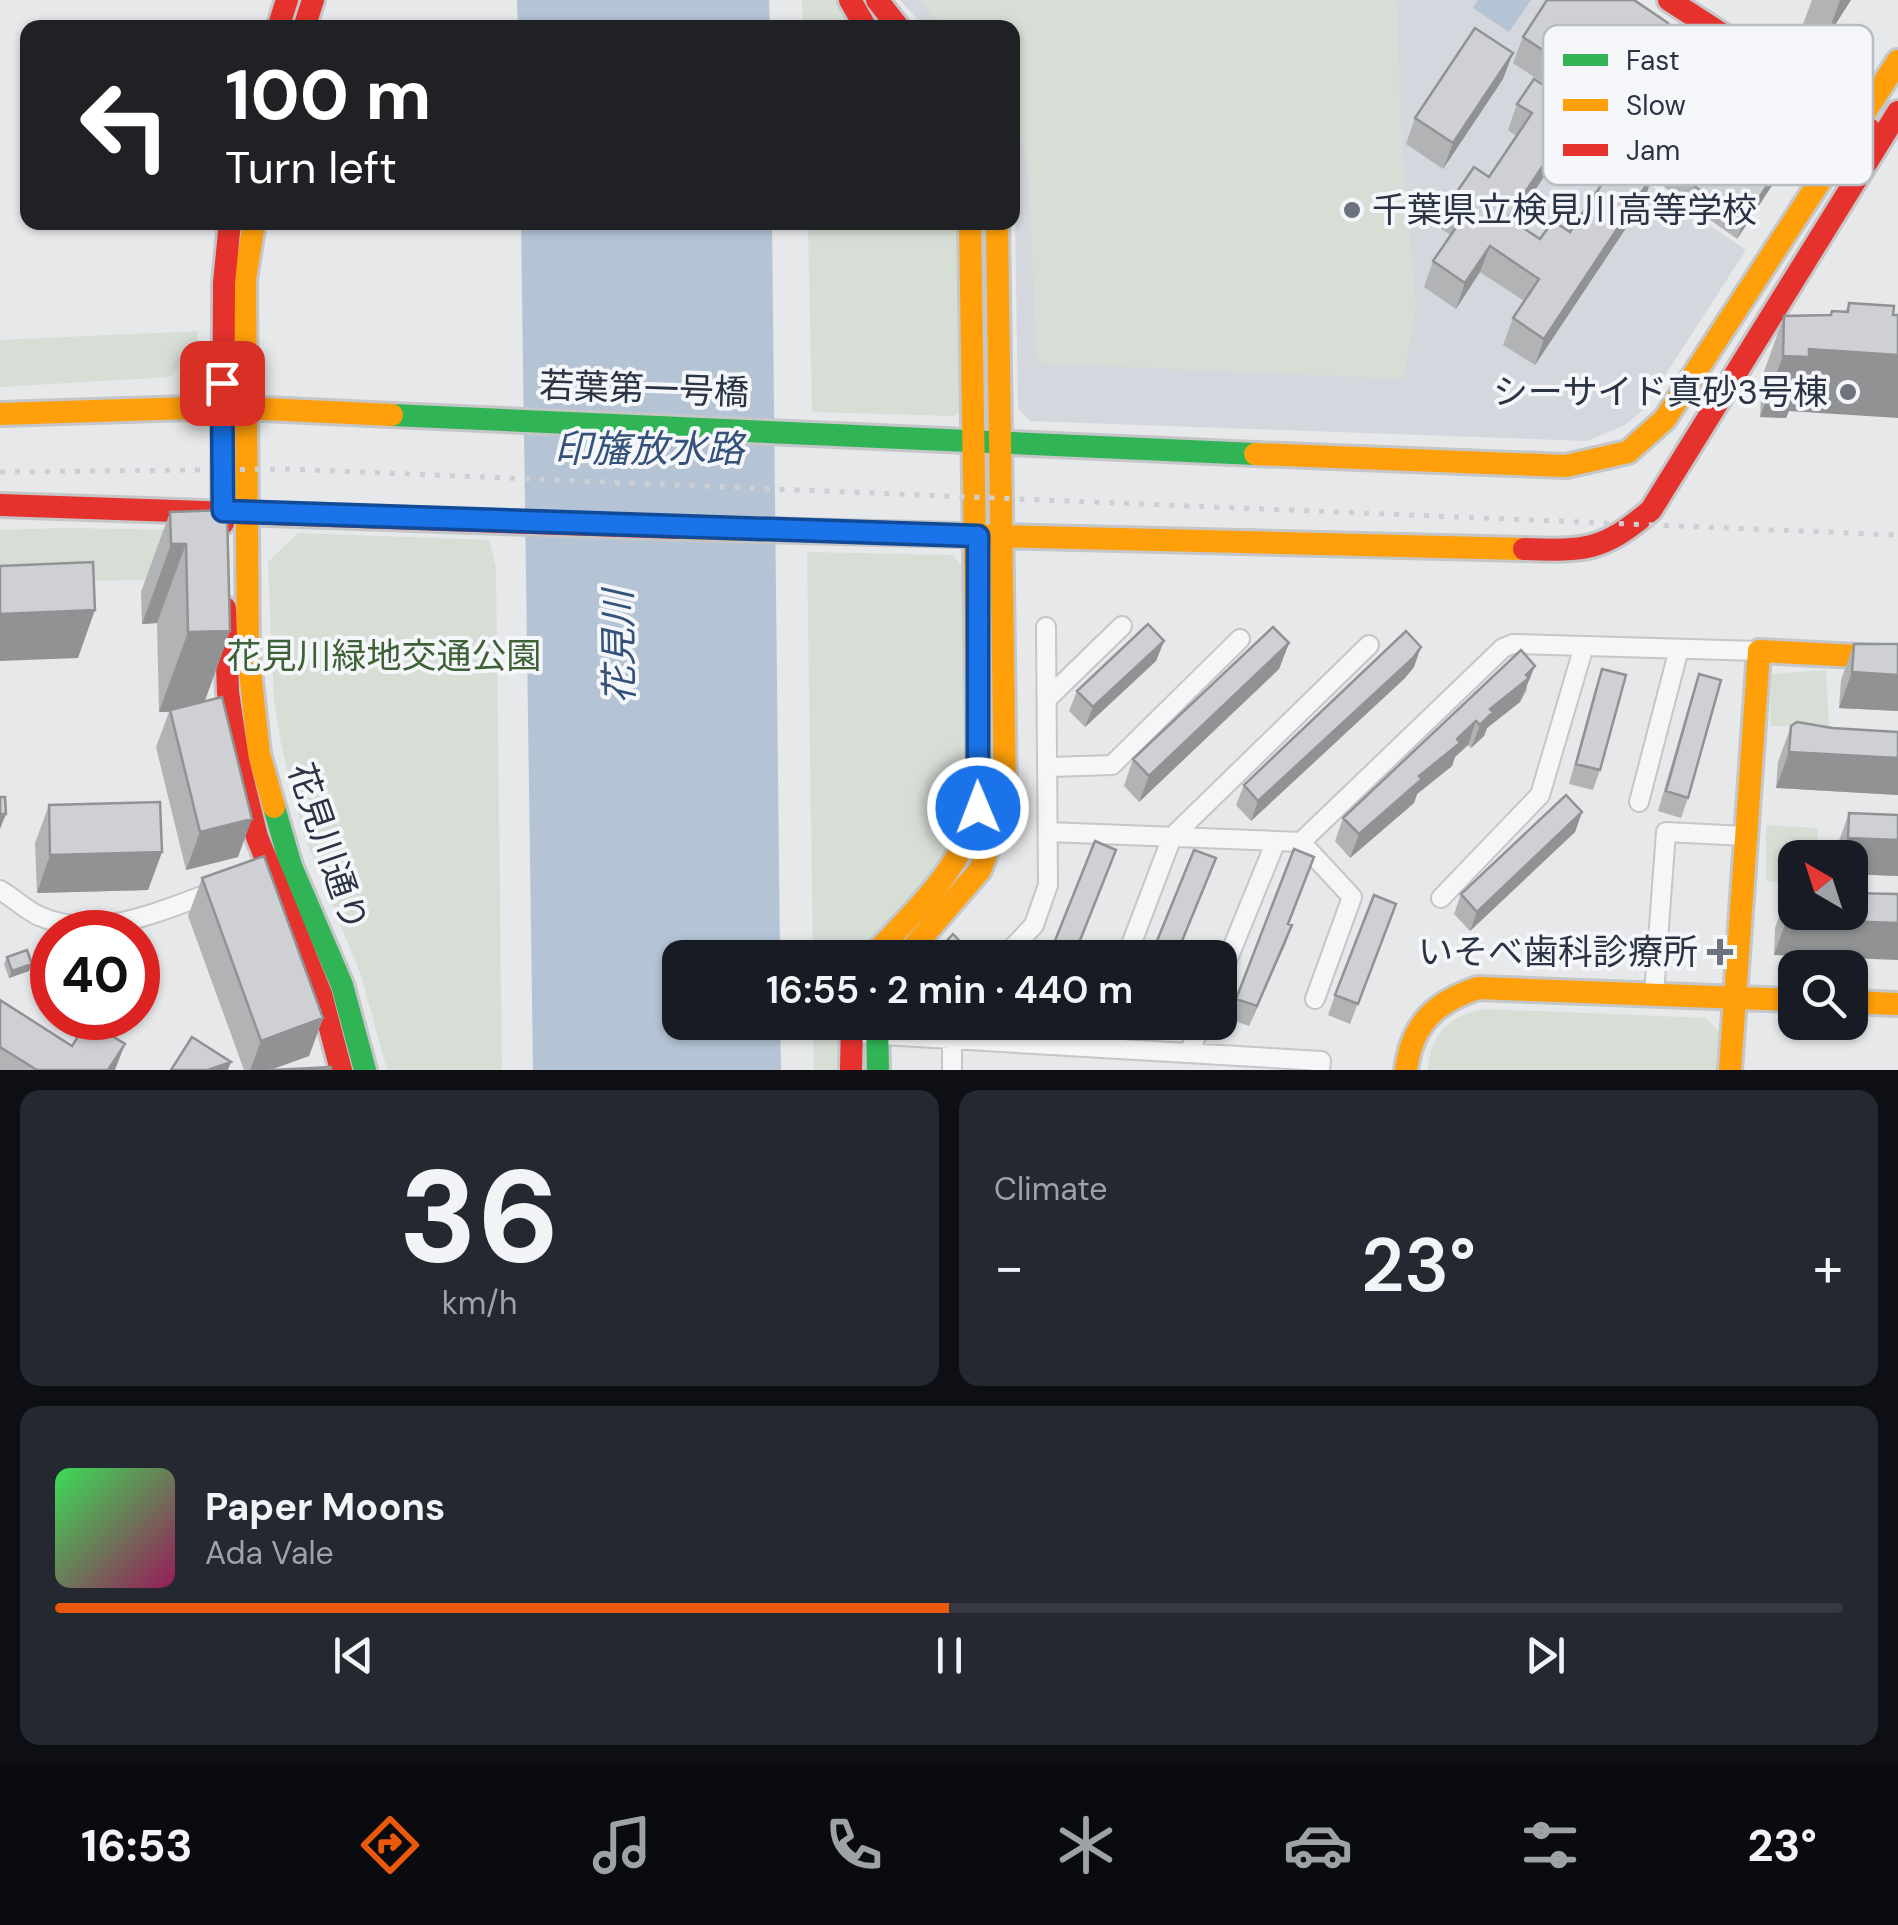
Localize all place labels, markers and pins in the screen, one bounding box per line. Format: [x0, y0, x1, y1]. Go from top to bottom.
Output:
place label: 千葉県立検見川高等学校 [1372, 187, 1757, 233]
marker: 千葉県立検見川高等学校 [1341, 199, 1363, 221]
pin [180, 341, 265, 426]
place label: シーサイド真砂3号棟 [1493, 369, 1828, 415]
marker: シーサイド真砂3号棟 [1837, 381, 1859, 403]
place label: いそべ歯科診療所 [1418, 929, 1698, 975]
marker: いそべ歯科診療所 [1707, 939, 1733, 965]

